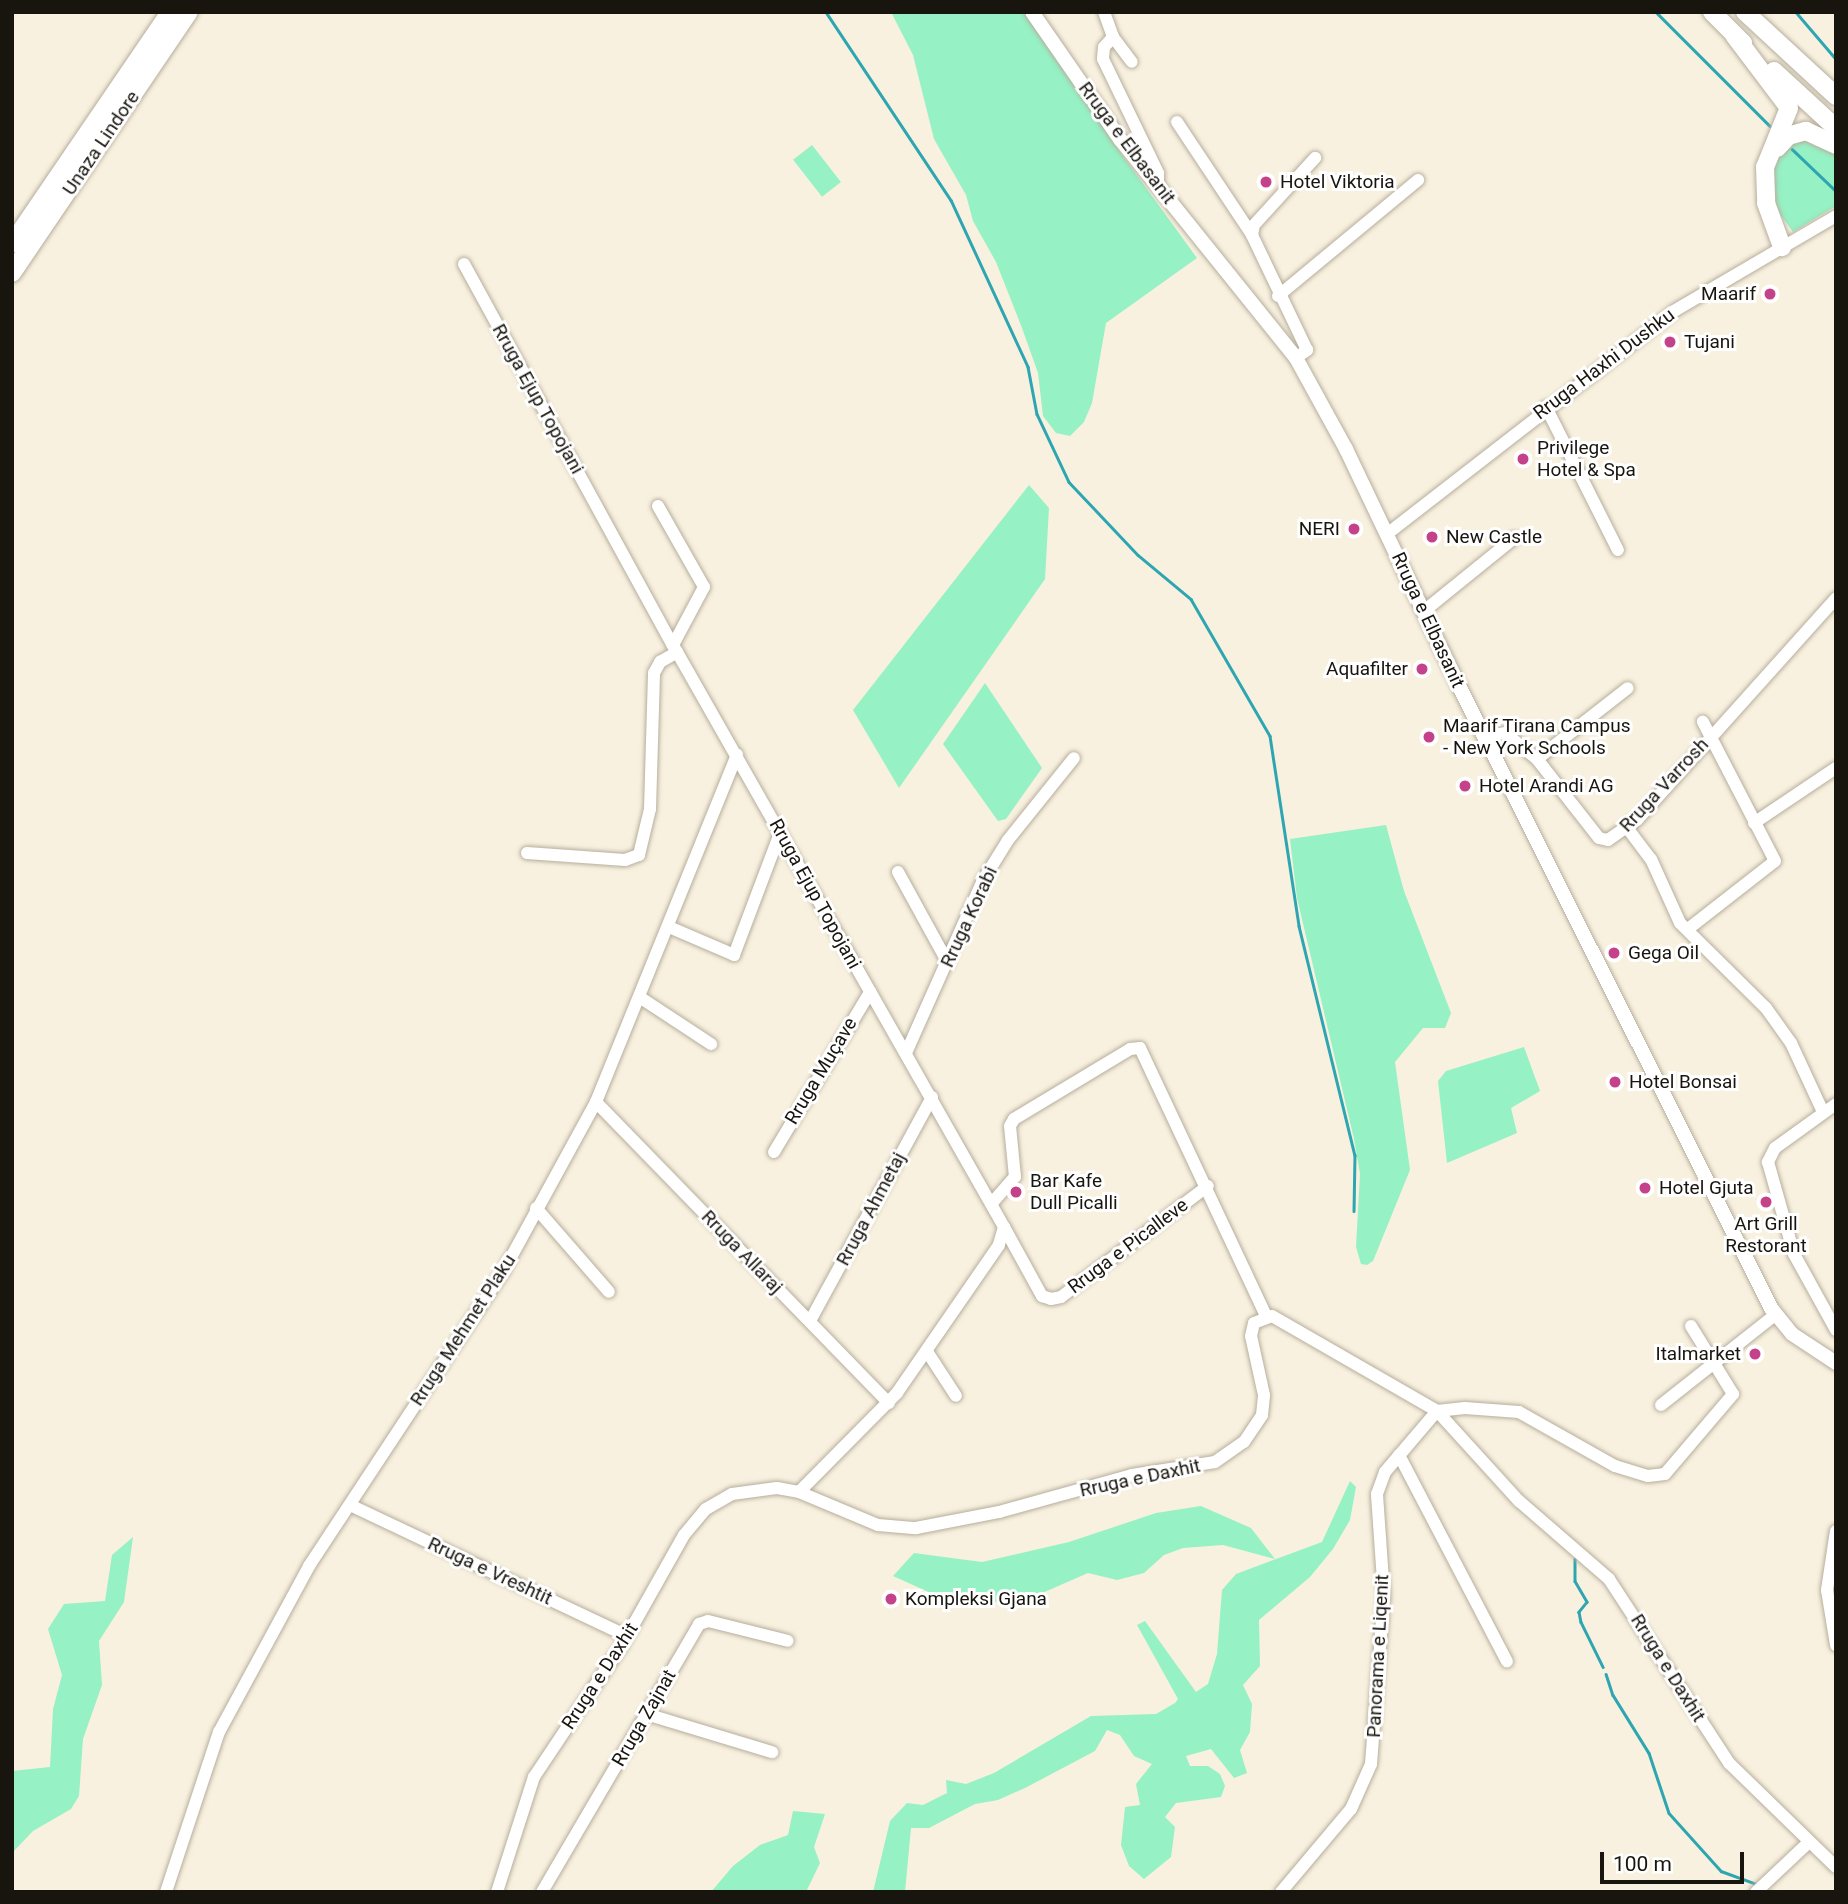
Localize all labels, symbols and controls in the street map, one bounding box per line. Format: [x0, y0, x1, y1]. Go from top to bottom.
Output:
street label: Rruga e Elbasanit [1074, 77, 1180, 209]
street label: Unaza Lindore [58, 87, 144, 199]
place label: Hotel Viktoria [1280, 171, 1395, 193]
marker: Hotel Viktoria [1258, 174, 1274, 190]
place label: Maarif [1701, 283, 1756, 305]
marker: Maarif [1762, 286, 1778, 302]
street label: Rruga Haxhi Dushku [1529, 304, 1679, 424]
street label: Rruga Ejup Topojani [487, 320, 589, 478]
place label: Tujani [1684, 331, 1735, 353]
marker: Tujani [1662, 334, 1678, 350]
place label: Privilege Hotel & Spa [1537, 437, 1636, 481]
marker: Privilege Hotel & Spa [1515, 451, 1531, 467]
place label: NERI [1299, 518, 1340, 540]
marker: NERI [1346, 521, 1362, 537]
place label: New Castle [1446, 526, 1542, 548]
marker: New Castle [1424, 529, 1440, 545]
street label: Rruga e Elbasanit [1387, 549, 1469, 691]
place label: Aquafilter [1326, 658, 1408, 680]
marker: Aquafilter [1414, 661, 1430, 677]
place label: Maarif Tirana Campus - New York Schools [1443, 715, 1631, 759]
marker: Maarif Tirana Campus - New York Schools [1421, 729, 1437, 745]
street label: Rruga Varrosh [1615, 733, 1713, 837]
place label: Hotel Arandi AG [1479, 775, 1614, 797]
marker: Hotel Arandi AG [1457, 778, 1473, 794]
street label: Rruga Ejup Topojani [764, 815, 866, 973]
street label: Rruga Korabi [936, 863, 1002, 971]
place label: Gega Oil [1628, 942, 1699, 964]
marker: Gega Oil [1606, 945, 1622, 961]
street label: Rruga Muçave [780, 1013, 862, 1129]
place label: Hotel Bonsai [1629, 1071, 1737, 1093]
marker: Hotel Bonsai [1607, 1074, 1623, 1090]
street label: Rruga Ahmetaj [832, 1148, 910, 1270]
place label: Bar Kafe Dull Picalli [1030, 1170, 1118, 1214]
place label: Hotel Gjuta [1659, 1177, 1754, 1199]
marker: Hotel Gjuta [1637, 1180, 1653, 1196]
marker: Bar Kafe Dull Picalli [1008, 1184, 1024, 1200]
street label: Rruga e Picalleve [1063, 1193, 1193, 1299]
marker: Art Grill Restorant [1758, 1194, 1774, 1210]
street label: Rruga Allaraj [697, 1206, 787, 1298]
place label: Art Grill Restorant [1725, 1213, 1807, 1257]
street label: Rruga Mehmet Plaku [405, 1250, 521, 1410]
place label: Italmarket [1655, 1343, 1741, 1365]
marker: Italmarket [1747, 1346, 1763, 1362]
street label: Rruga e Daxhit [1078, 1454, 1202, 1502]
street label: Rruga e Vreshtit [424, 1532, 556, 1610]
street label: Panorama e Liqenit [1362, 1574, 1394, 1738]
place label: Kompleksi Gjana [905, 1588, 1047, 1610]
marker: Kompleksi Gjana [883, 1591, 899, 1607]
street label: Rruga e Daxhit [1626, 1610, 1710, 1726]
street label: Rruga e Daxhit [557, 1618, 643, 1734]
street label: Rruga Zajnat [607, 1666, 681, 1770]
scale bar [1603, 1838, 1746, 1882]
text: 100 m [1613, 1852, 1672, 1876]

